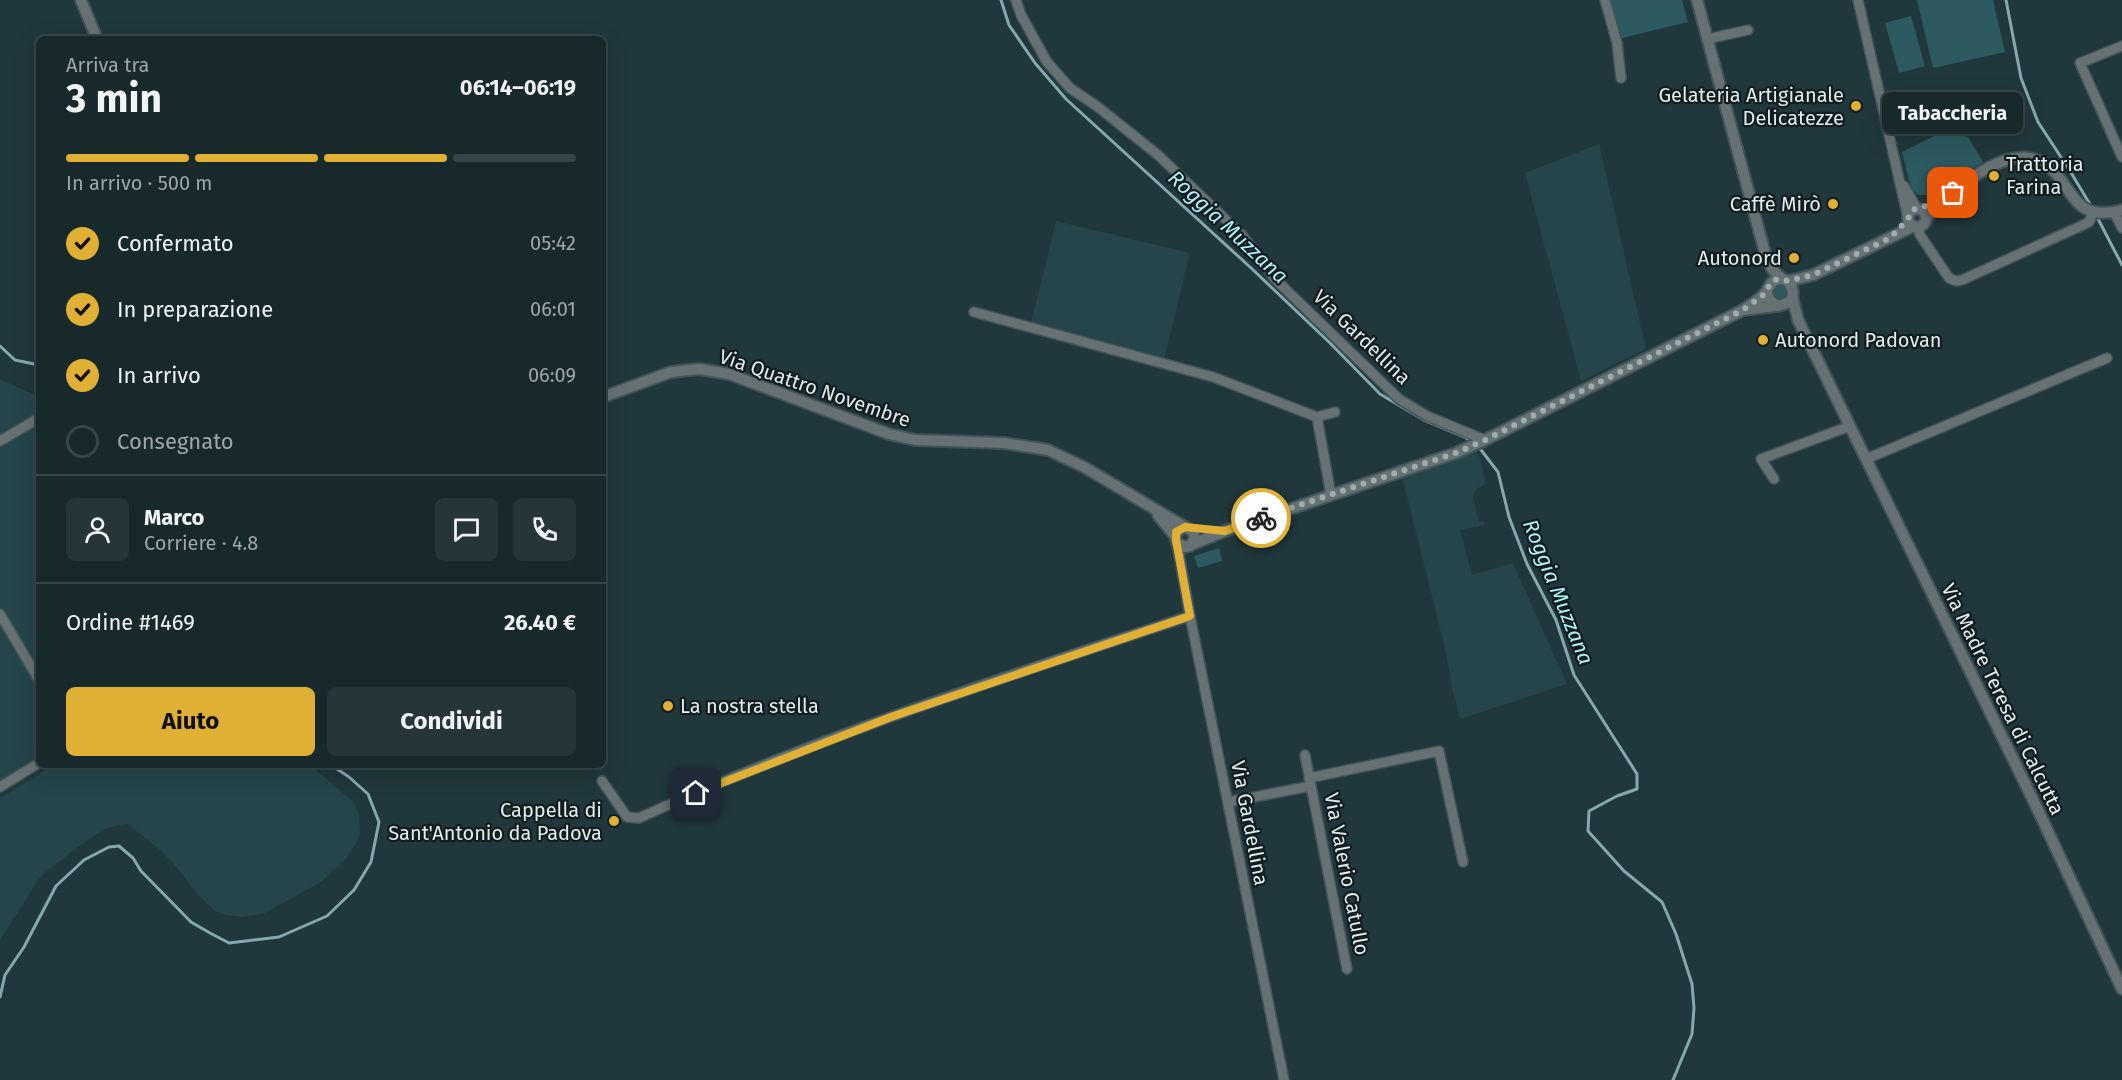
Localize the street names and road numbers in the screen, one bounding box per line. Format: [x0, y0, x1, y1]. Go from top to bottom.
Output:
street label: Via Gardellina [1308, 284, 1416, 390]
street label: Via Quattro Novembre [716, 344, 914, 432]
street label: Via Madre Teresa di Calcutta [1936, 579, 2070, 819]
street label: Via Gardellina [1226, 759, 1274, 887]
street label: Via Valerio Catullo [1319, 791, 1375, 957]

